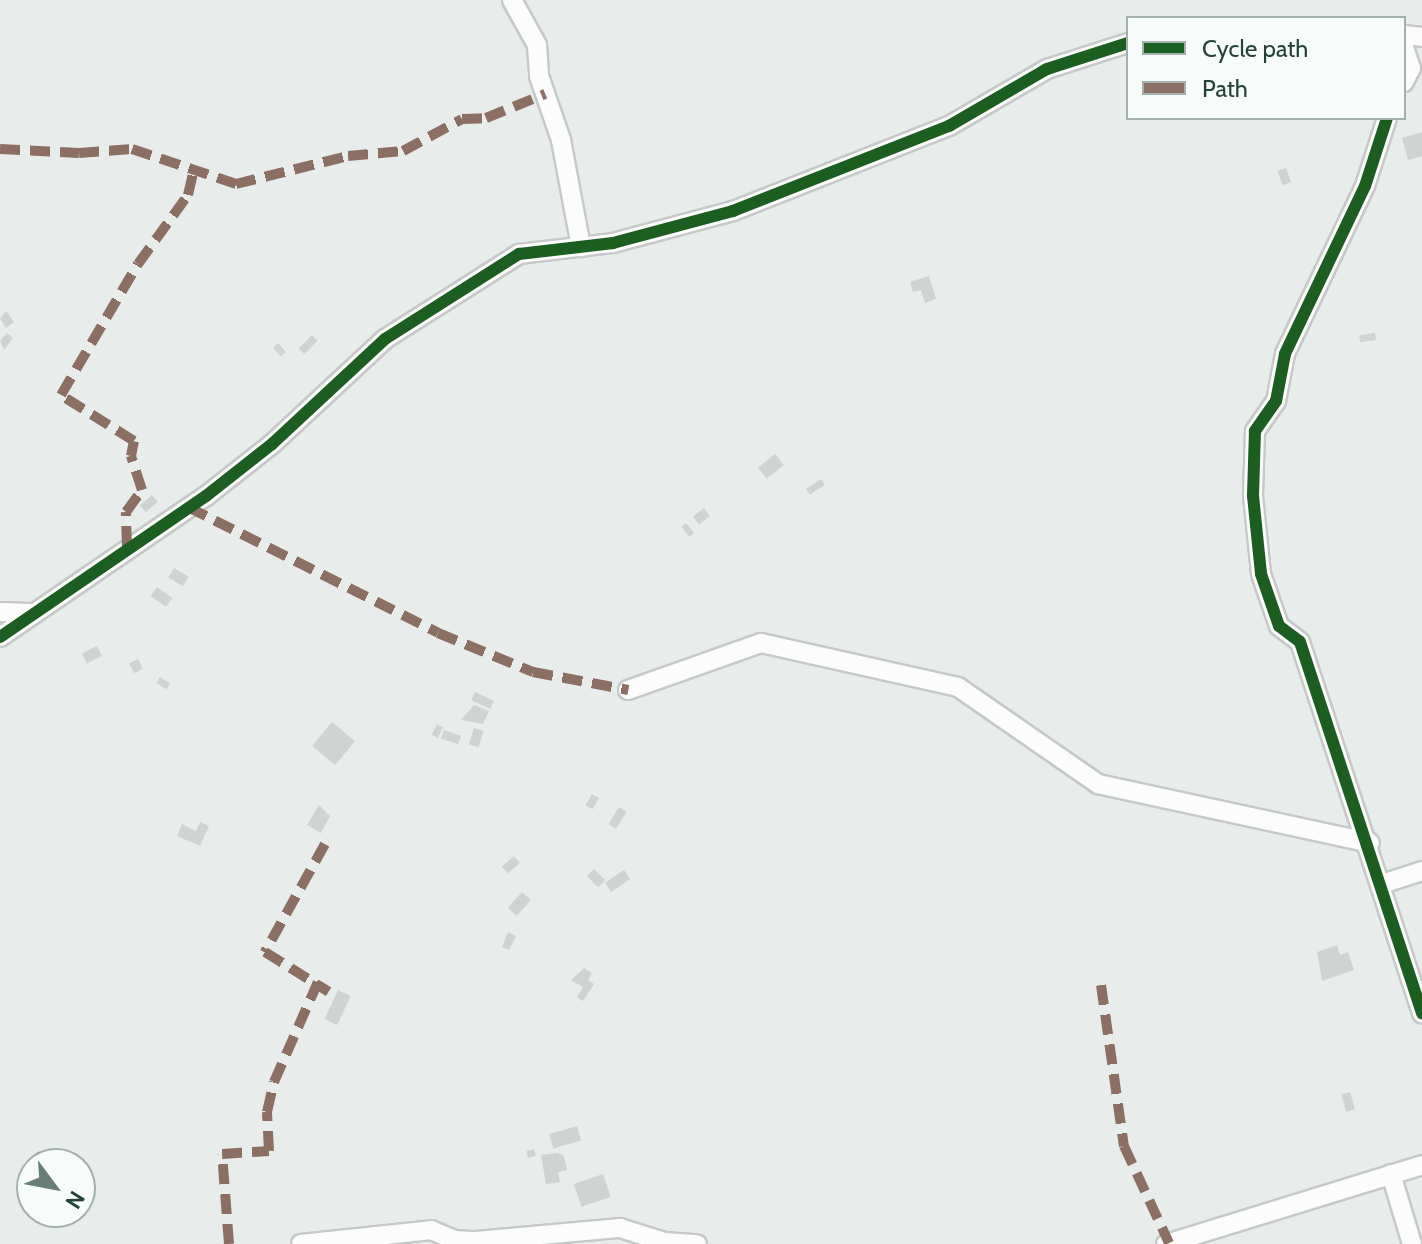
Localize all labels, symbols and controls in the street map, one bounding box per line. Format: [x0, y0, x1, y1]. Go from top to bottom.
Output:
legend [1126, 16, 1406, 120]
text: Cycle path [1202, 34, 1308, 63]
text: Path [1202, 74, 1248, 103]
north arrow [16, 1148, 96, 1228]
text: N [60, 1186, 91, 1214]

